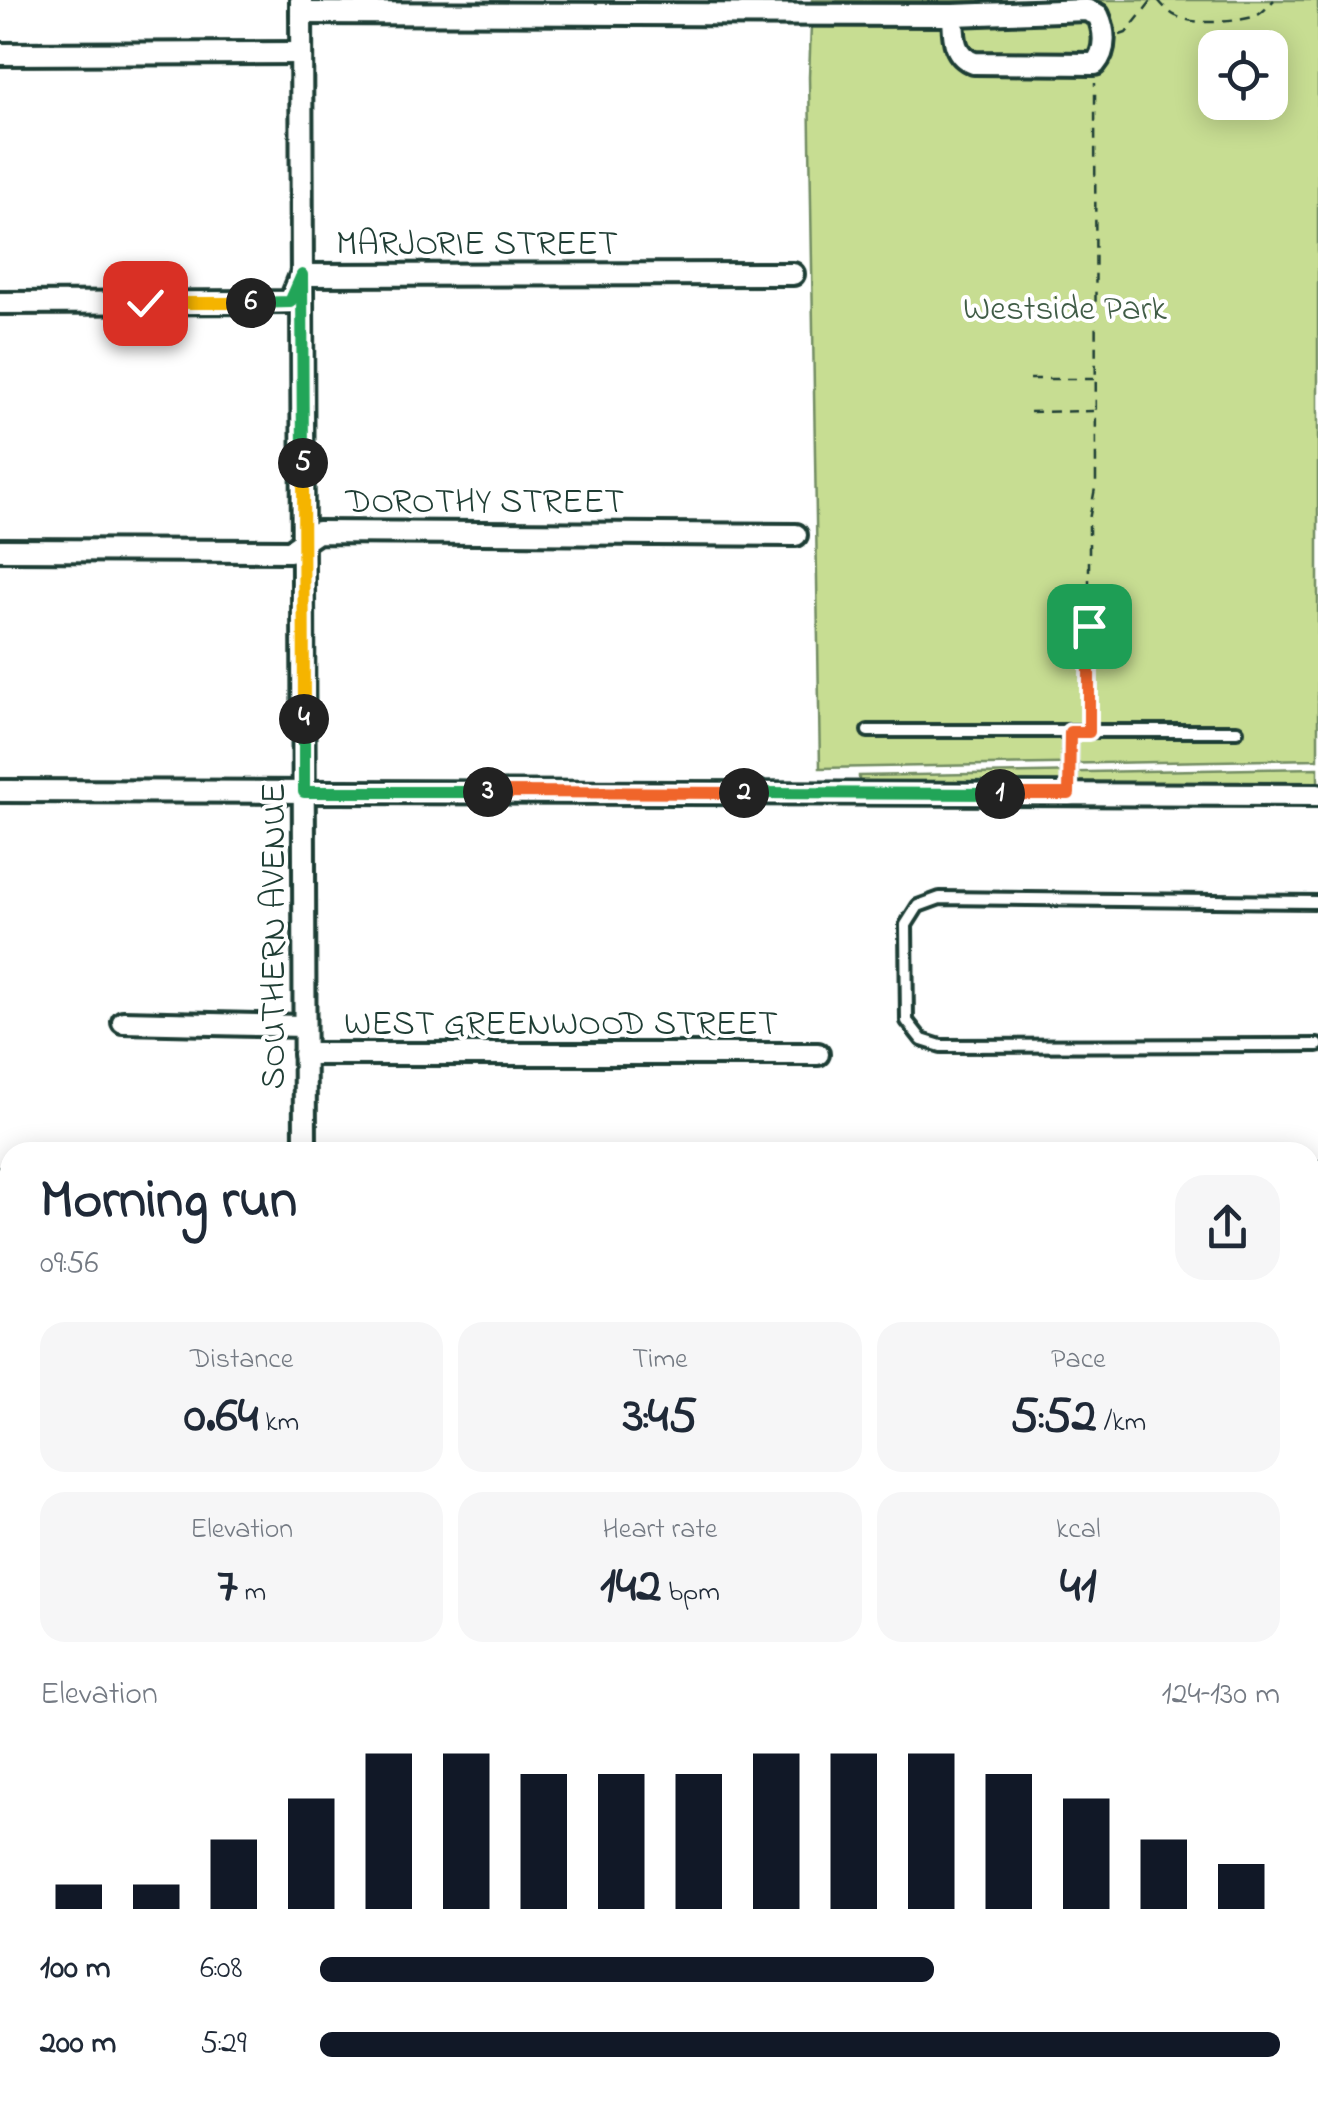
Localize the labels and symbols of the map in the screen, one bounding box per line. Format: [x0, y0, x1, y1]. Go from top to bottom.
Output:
street label: MARJORIE STREET [336, 220, 618, 271]
pin [103, 261, 188, 346]
pin: 6 [226, 278, 276, 328]
park label: Westside Park [963, 285, 1168, 336]
pin: 5 [278, 438, 328, 488]
street label: DOROTHY STREET [345, 478, 624, 529]
pin [1047, 584, 1132, 669]
pin: 4 [279, 694, 329, 744]
pin: 3 [463, 767, 513, 817]
pin: 2 [719, 768, 769, 818]
pin: 1 [975, 769, 1025, 819]
street label: SOUTHERN AVENUE [250, 782, 301, 1090]
street label: WEST GREENWOOD STREET [344, 1000, 778, 1051]

